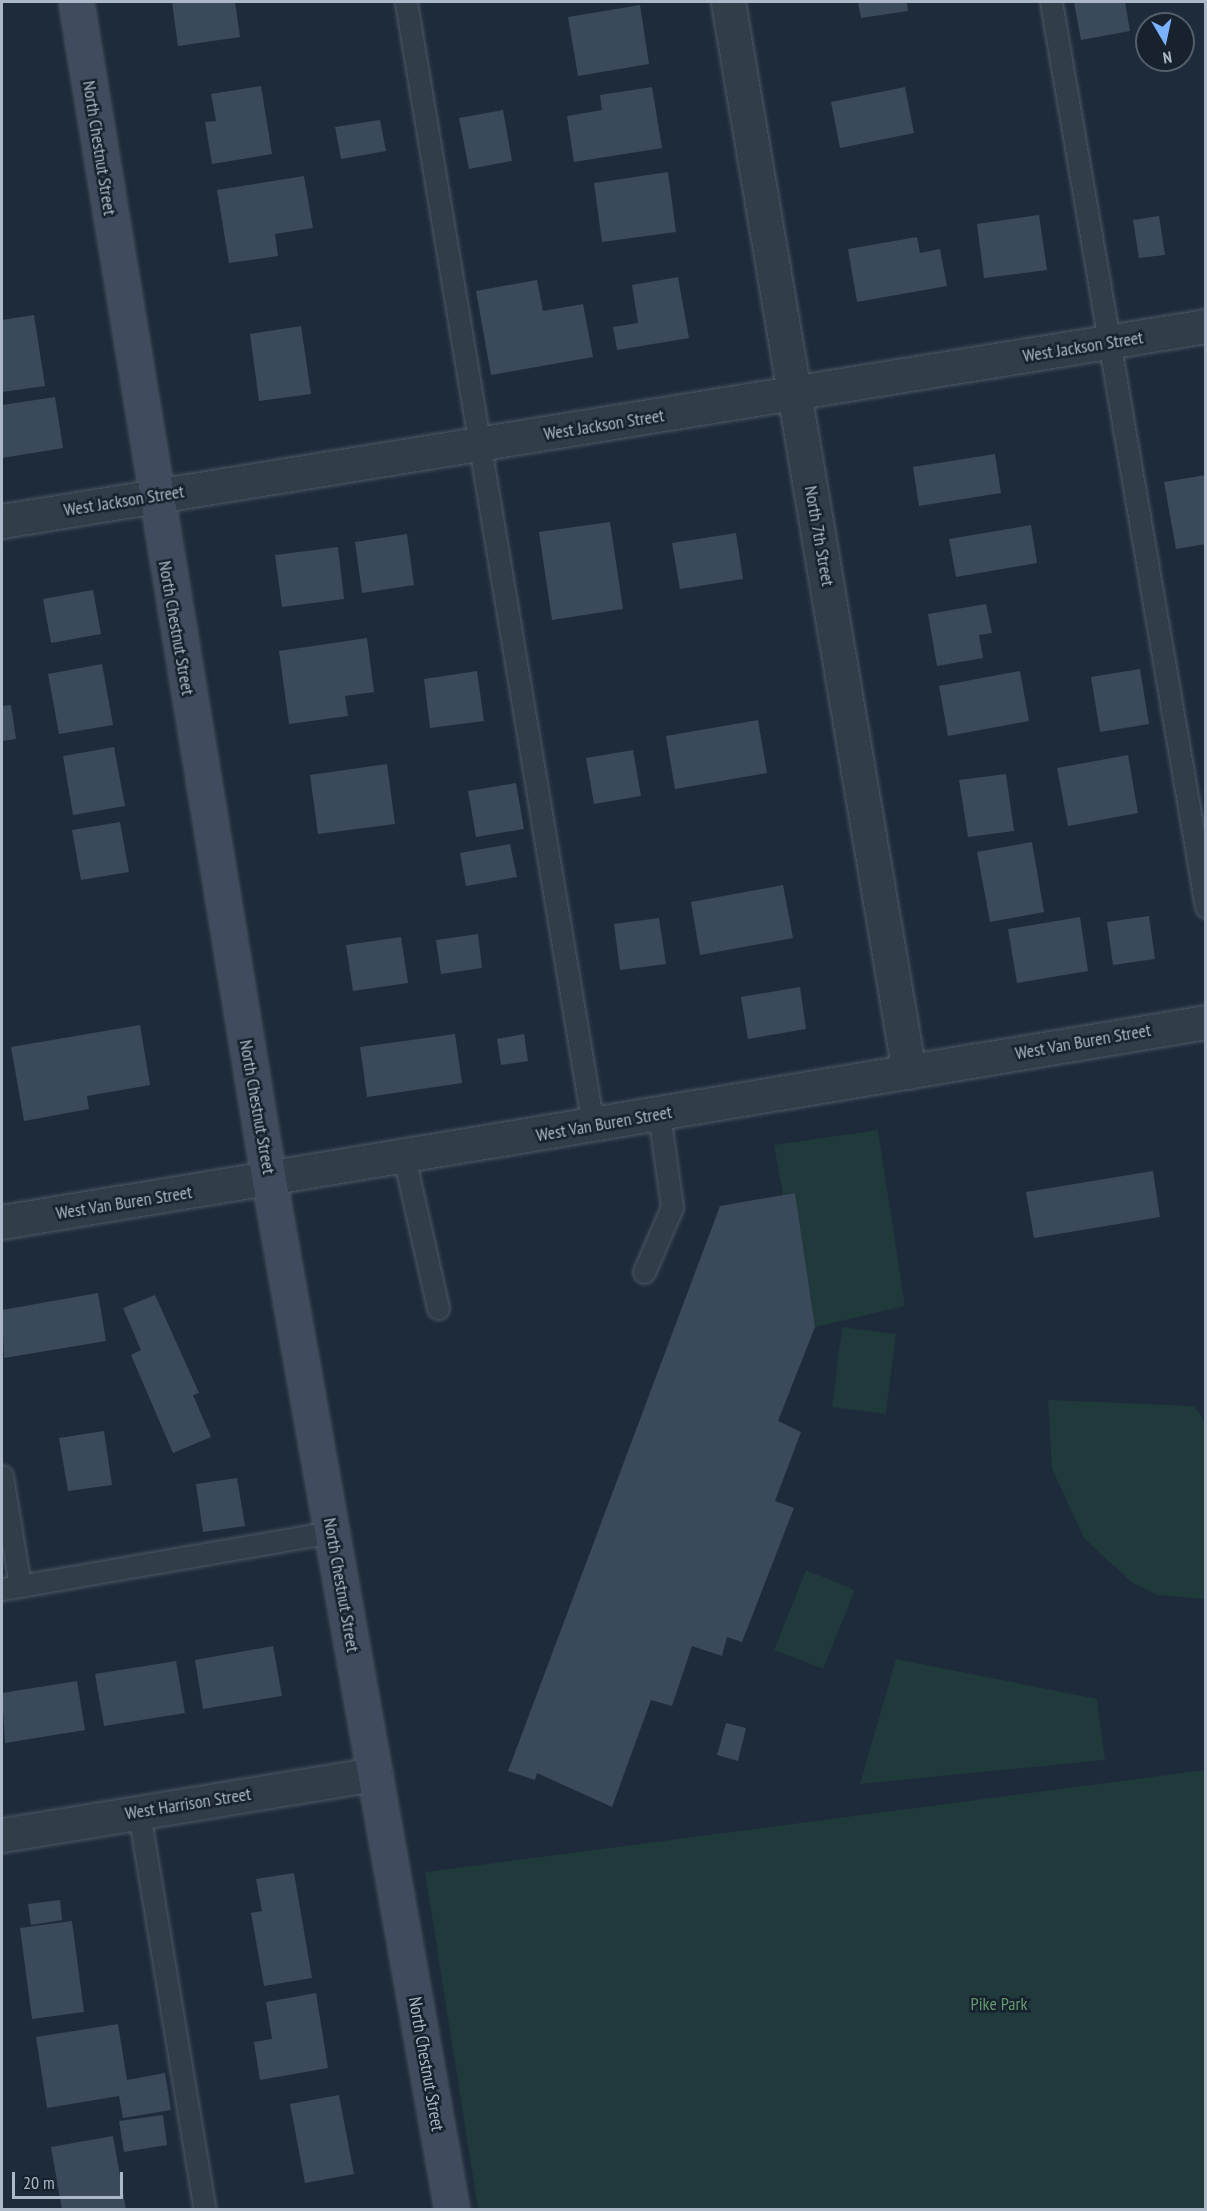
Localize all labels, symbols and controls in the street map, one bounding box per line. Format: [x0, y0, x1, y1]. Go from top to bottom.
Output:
north arrow [1135, 12, 1195, 72]
text: N [1162, 47, 1173, 68]
street label: North Chestnut Street [78, 79, 120, 217]
street label: West Jackson Street [1021, 327, 1145, 367]
street label: West Jackson Street [542, 405, 666, 445]
street label: West Jackson Street [62, 481, 186, 521]
street label: North 7th Street [800, 484, 838, 588]
street label: North Chestnut Street [154, 559, 198, 697]
street label: West Van Buren Street [1013, 1019, 1153, 1065]
street label: North Chestnut Street [235, 1038, 279, 1176]
street label: West Van Buren Street [534, 1101, 674, 1147]
street label: West Van Buren Street [54, 1182, 194, 1224]
street label: North Chestnut Street [319, 1516, 363, 1654]
street label: West Harrison Street [123, 1783, 253, 1825]
park label: Pike Park [971, 1993, 1027, 2015]
street label: North Chestnut Street [404, 1995, 448, 2133]
scale bar [15, 2160, 126, 2198]
text: 20 m [23, 2171, 55, 2194]

